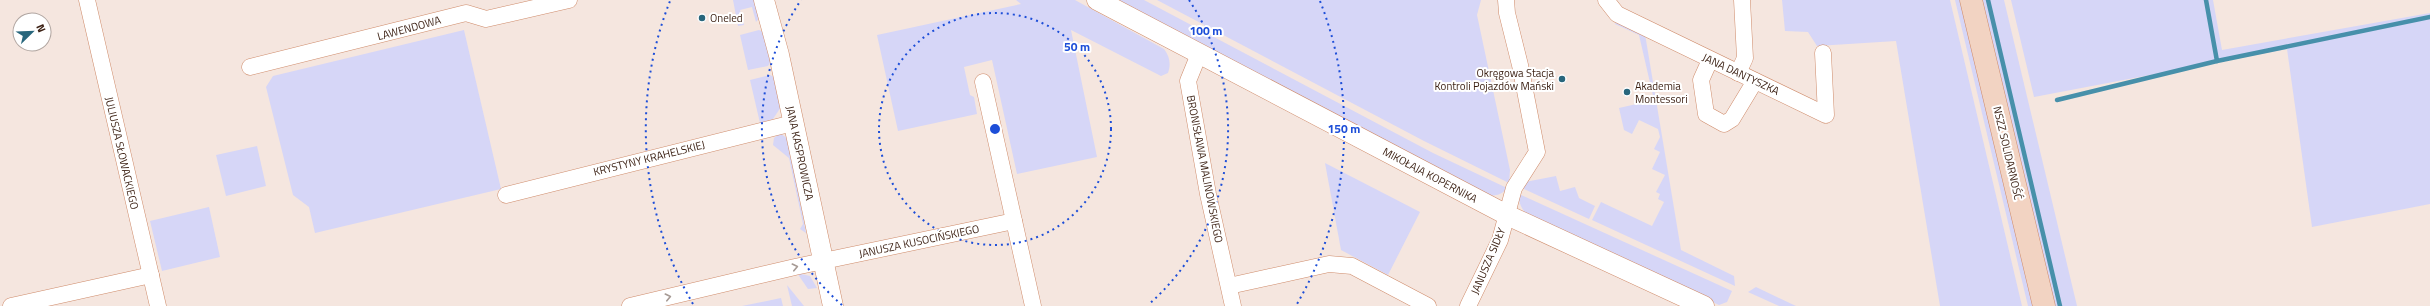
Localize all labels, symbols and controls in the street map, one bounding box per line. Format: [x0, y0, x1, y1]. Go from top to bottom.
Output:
place label: Oneled [710, 10, 743, 26]
north arrow [12, 12, 52, 52]
street label: LAWENDOWA [375, 12, 443, 44]
marker: Oneled [697, 13, 707, 23]
text: N [32, 21, 50, 35]
text: 100 m [1190, 21, 1222, 40]
text: 50 m [1064, 37, 1090, 56]
street label: JANA DANTYSZKA [1700, 49, 1783, 99]
place label: Okręgowa Stacja Kontroli Pojazdów Mański [1434, 65, 1554, 94]
marker: Okręgowa Stacja Kontroli Pojazdów Mański [1557, 74, 1567, 84]
place label: Akademia Montessori [1635, 78, 1688, 107]
marker: Akademia Montessori [1622, 87, 1632, 97]
street label: BRONISŁAWA MALINOWSKIEGO [1183, 94, 1227, 244]
street label: JULIUSZA SŁOWACKIEGO [101, 95, 143, 211]
street label: JANA KASPROWICZA [782, 104, 818, 202]
street label: NSZZ SOLIDARNOŚĆ [1989, 105, 2027, 201]
text: 150 m [1328, 119, 1360, 138]
centre of rings [988, 122, 1002, 136]
street label: KRYSTYNY KRAHELSKIEJ [592, 136, 706, 180]
street label: MIKOŁAJA KOPERNIKA [1380, 143, 1480, 207]
street label: JANUSZA KUSOCIŃSKIEGO [857, 220, 981, 262]
street label: JANUSZA SIDŁY [1467, 225, 1509, 297]
one-way arrow [791, 263, 798, 272]
one-way arrow [665, 293, 672, 302]

